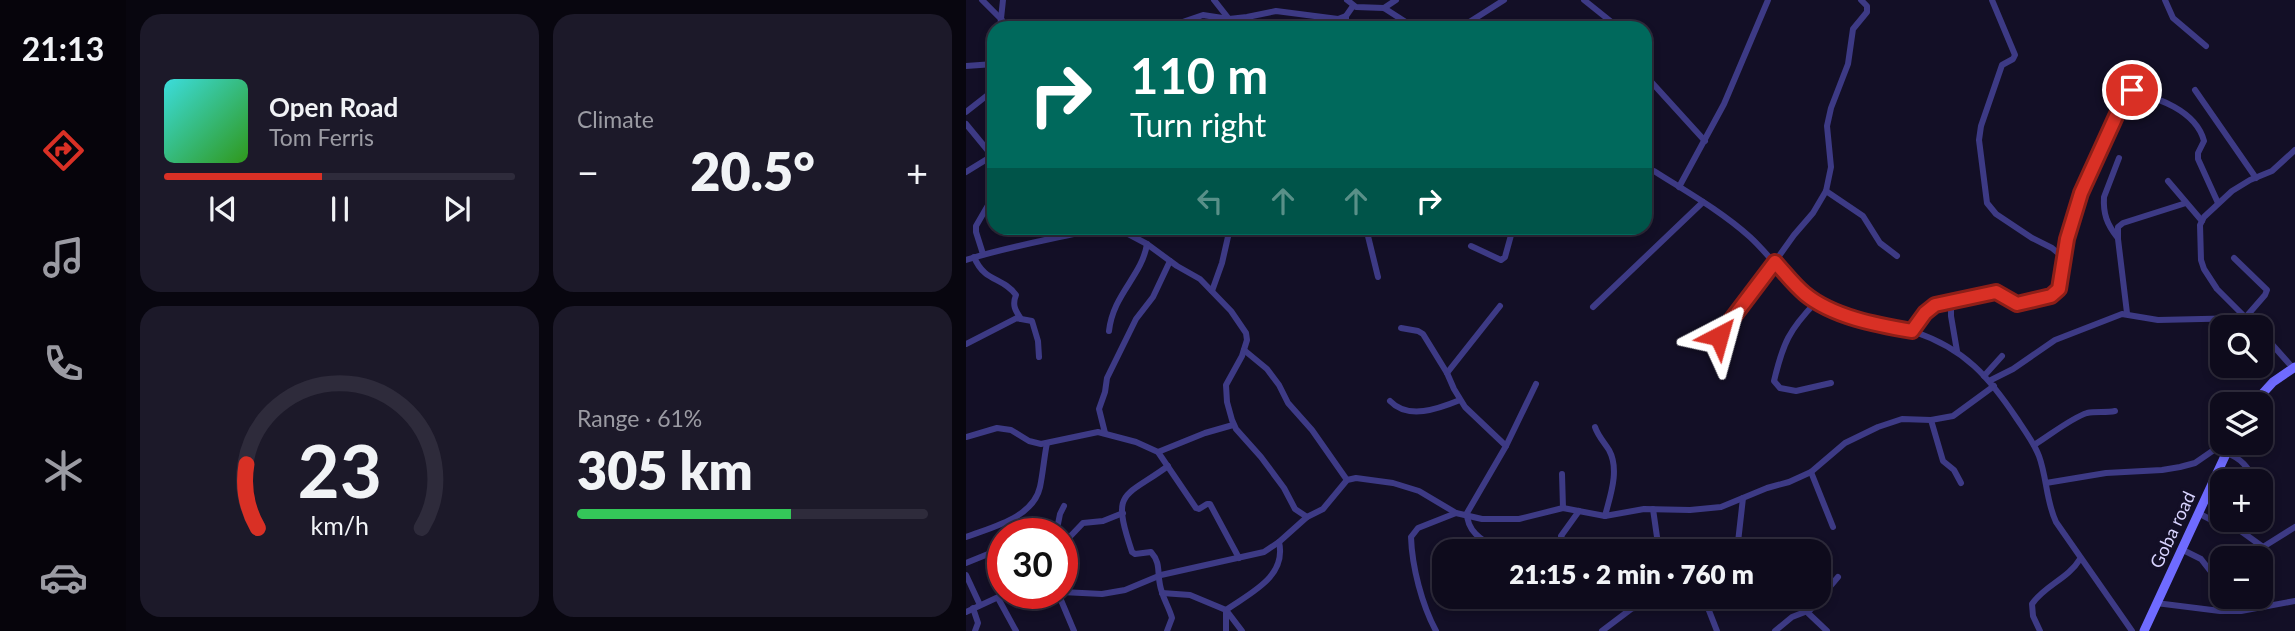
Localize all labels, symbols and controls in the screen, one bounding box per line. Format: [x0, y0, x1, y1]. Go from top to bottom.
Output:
text: 21:13 [22, 29, 104, 68]
text: 110 m [1130, 46, 1268, 104]
icon: right [1015, 49, 1106, 140]
pin [2102, 60, 2162, 120]
icon: arrive [2113, 71, 2151, 109]
text: Open Road [269, 91, 398, 123]
text: Climate [577, 105, 654, 133]
text: Turn right [1130, 105, 1266, 144]
text: Tom Ferris [269, 123, 374, 151]
icon: directions [39, 126, 88, 175]
text: 20.5° [690, 140, 815, 202]
text: − [577, 149, 599, 195]
text: + [906, 149, 928, 195]
icon: left [1191, 182, 1229, 220]
icon: ahead [1264, 182, 1302, 220]
icon: ahead [1337, 182, 1375, 220]
icon: right [1410, 182, 1448, 220]
icon: previous [204, 190, 242, 228]
icon: pause [321, 190, 359, 228]
icon: next [438, 190, 476, 228]
icon: music [39, 233, 88, 282]
position arrow [1682, 299, 1756, 373]
map controls [2210, 315, 2273, 609]
button: search [2210, 315, 2273, 378]
icon: phone [39, 339, 88, 388]
button: layers [2210, 392, 2273, 455]
text: Range · 61% [577, 404, 702, 432]
text: 23 [297, 426, 382, 514]
text: 305 km [577, 439, 753, 501]
icon: climate [39, 446, 88, 495]
button: + [2210, 469, 2273, 532]
street label: Goba road [2145, 488, 2199, 572]
text: km/h [310, 509, 369, 539]
speed limit sign: 30 [987, 518, 1078, 609]
button: − [2210, 546, 2273, 609]
icon: car [39, 553, 88, 602]
text: 21:15 · 2 min · 760 m [1509, 558, 1754, 590]

